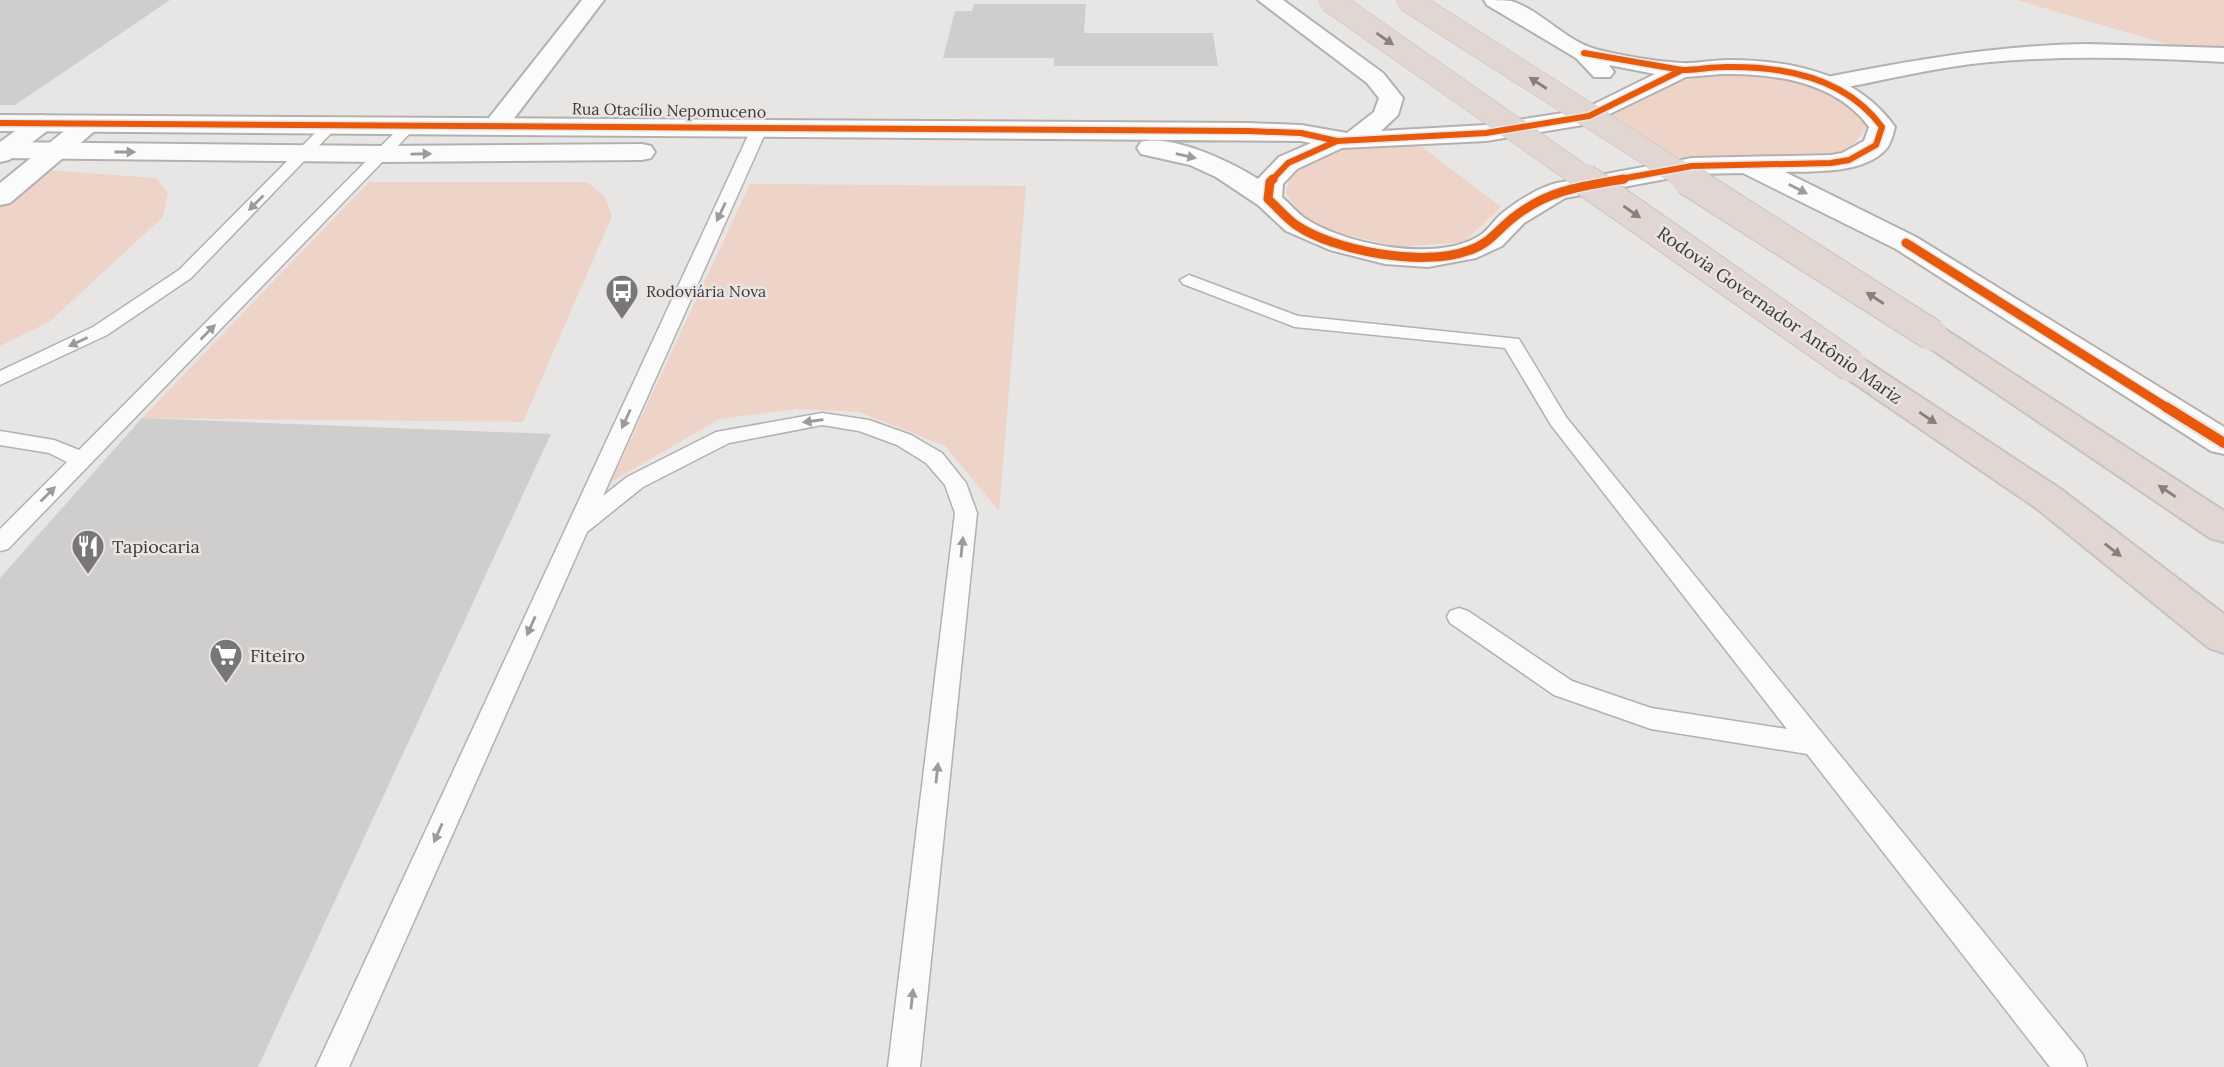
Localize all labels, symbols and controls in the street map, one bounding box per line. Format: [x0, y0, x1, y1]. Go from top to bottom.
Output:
one-way arrow [1376, 32, 1395, 45]
one-way arrow [1529, 77, 1548, 90]
street label: Rua Otacílio Nepomuceno [572, 98, 766, 122]
one-way arrow [115, 147, 137, 158]
one-way arrow [410, 148, 432, 160]
one-way arrow [1175, 150, 1197, 161]
one-way arrow [1788, 183, 1808, 194]
one-way arrow [247, 194, 264, 211]
one-way arrow [716, 202, 727, 223]
one-way arrow [1623, 205, 1641, 219]
street label: Rodovia Governador Antônio Mariz [1653, 221, 1907, 409]
bus stop icon: Rodoviária Nova [603, 272, 641, 321]
place label: Rodoviária Nova [646, 281, 766, 301]
one-way arrow [1865, 291, 1884, 304]
one-way arrow [199, 324, 215, 341]
one-way arrow [68, 336, 88, 348]
one-way arrow [620, 409, 632, 429]
one-way arrow [1918, 411, 1938, 424]
one-way arrow [802, 416, 824, 427]
one-way arrow [2158, 484, 2176, 498]
one-way arrow [40, 486, 56, 502]
restaurant icon: Tapiocaria [69, 527, 107, 576]
place label: Tapiocaria [112, 535, 200, 558]
one-way arrow [957, 536, 968, 558]
one-way arrow [2104, 542, 2122, 556]
one-way arrow [525, 616, 537, 636]
supermarket icon: Fiteiro [207, 636, 245, 685]
place label: Fiteiro [250, 644, 305, 667]
one-way arrow [932, 762, 943, 784]
one-way arrow [432, 823, 444, 843]
one-way arrow [906, 988, 917, 1010]

